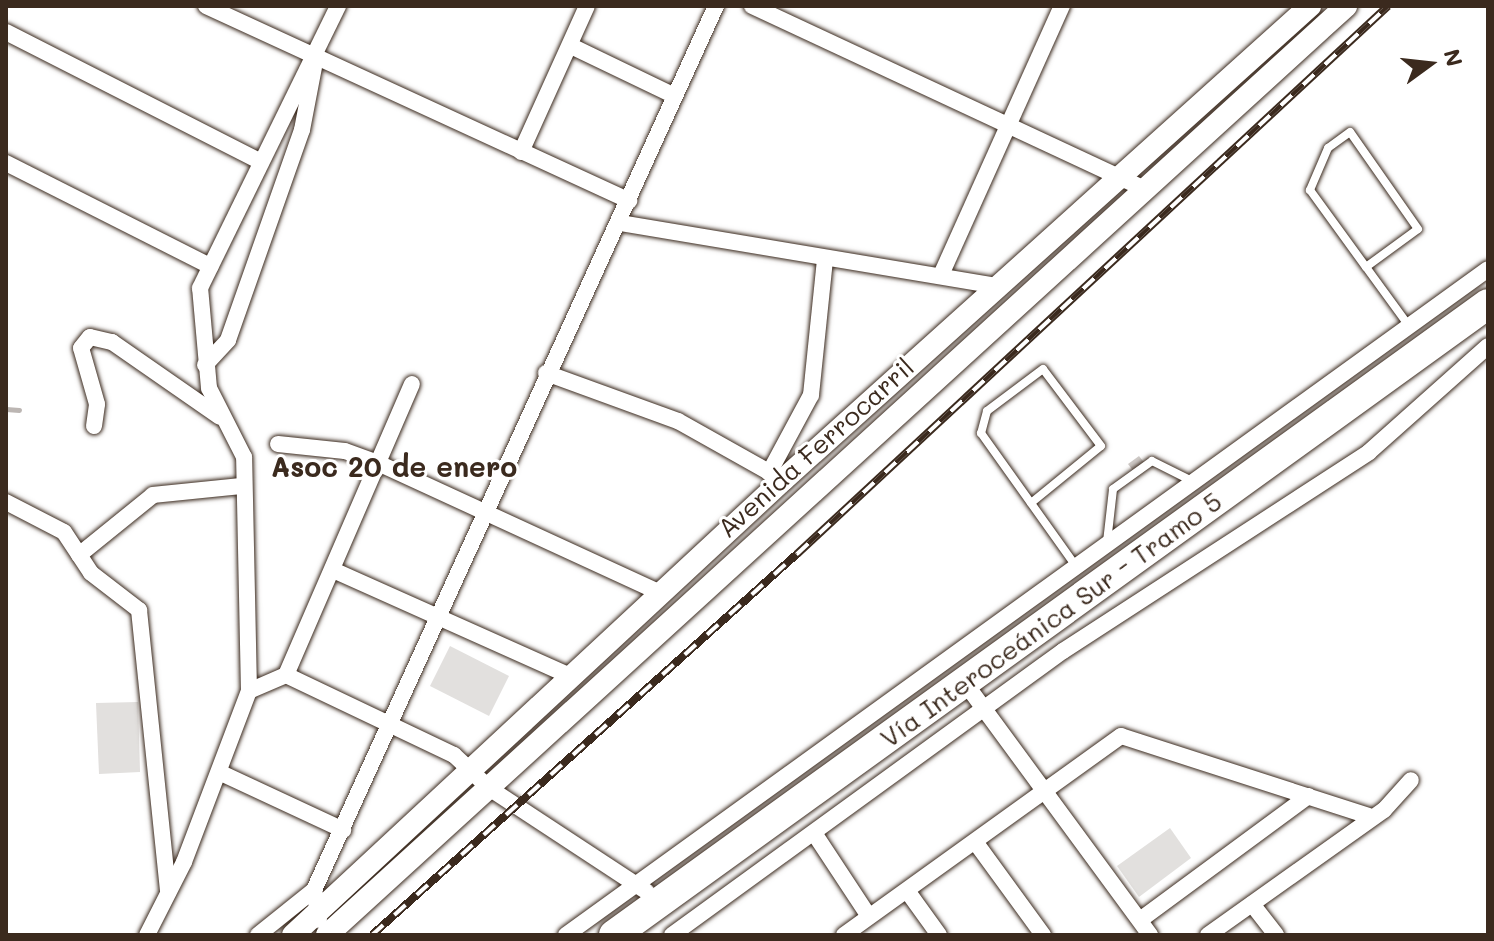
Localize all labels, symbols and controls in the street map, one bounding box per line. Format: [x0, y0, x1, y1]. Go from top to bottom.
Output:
north arrow [1390, 24, 1470, 104]
text: N [1437, 46, 1470, 69]
street label: Avenida Ferrocarril [712, 352, 920, 544]
district label: Asoc 20 de enero [271, 449, 517, 483]
street label: Vía Interoceánica Sur - Tramo 5 [874, 486, 1228, 754]

